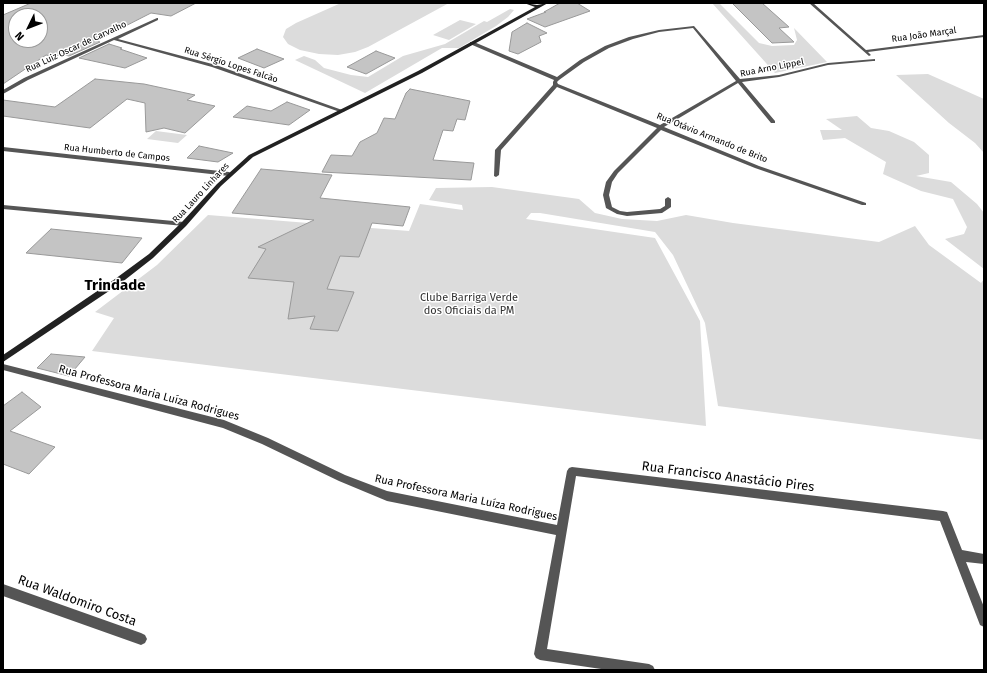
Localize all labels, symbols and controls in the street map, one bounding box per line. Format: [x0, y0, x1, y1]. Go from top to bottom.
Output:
north arrow [8, 8, 48, 48]
street label: Rua Luiz Oscar de Carvalho [24, 19, 128, 75]
street label: Rua João Marçal [891, 25, 957, 45]
text: N [12, 29, 27, 43]
street label: Rua Sérgio Lopes Falcão [183, 45, 279, 85]
street label: Rua Arno Lippel [739, 57, 805, 79]
street label: Rua Otávio Armando de Brito [655, 111, 769, 165]
street label: Rua Humberto de Campos [63, 142, 171, 164]
street label: Rua Lauro Linhares [170, 161, 232, 225]
district label: Trindade [84, 277, 146, 295]
park label: Clube Barriga Verde dos Oficiais da PM [420, 291, 518, 317]
street label: Rua Professora Maria Luíza Rodrigues [57, 362, 241, 424]
street label: Rua Francisco Anastácio Pires [641, 459, 815, 495]
street label: Rua Professora Maria Luíza Rodrigues [373, 472, 559, 524]
street label: Rua Waldomiro Costa [16, 572, 138, 630]

